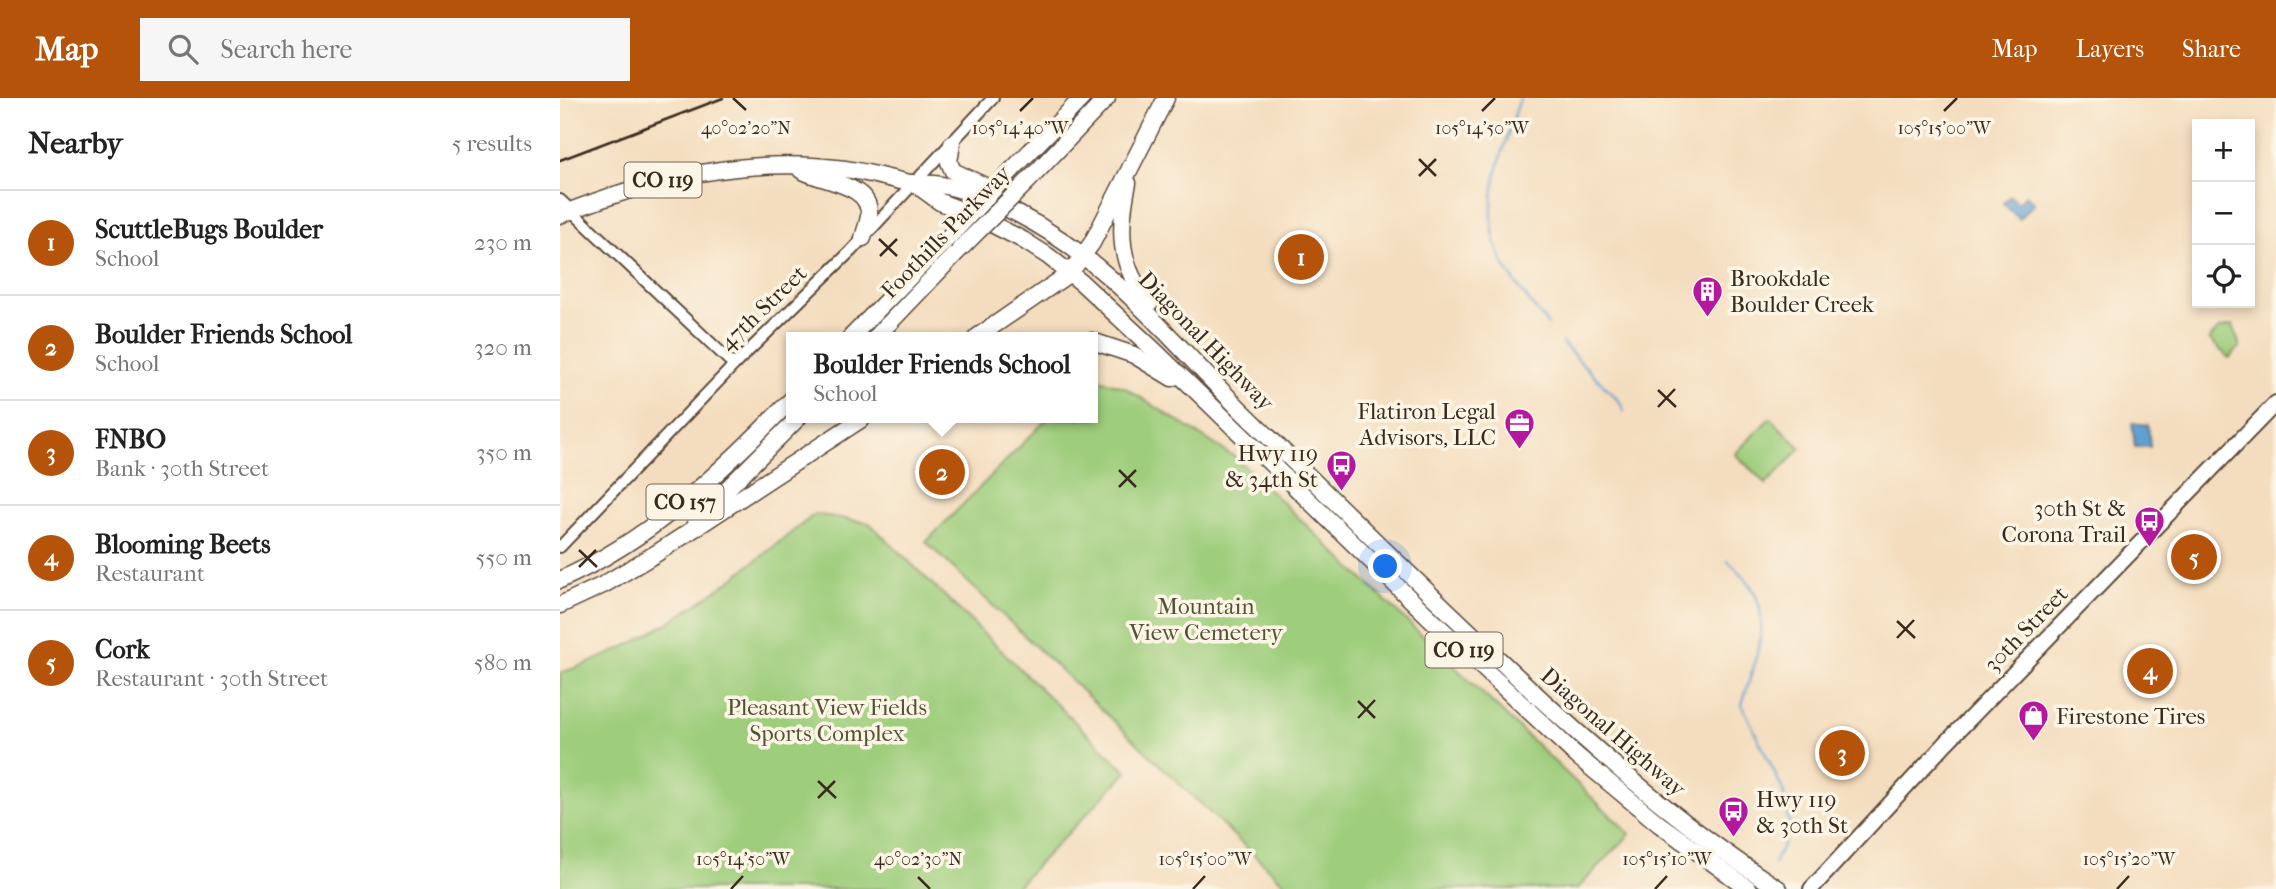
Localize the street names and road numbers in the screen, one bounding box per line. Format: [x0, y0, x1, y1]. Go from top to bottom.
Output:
street label: Foothills Parkway [876, 159, 1017, 304]
road number: CO 119 [624, 162, 702, 198]
street label: 47th Street [714, 260, 812, 356]
street label: Diagonal Highway [1133, 266, 1280, 417]
road number: CO 157 [646, 484, 724, 520]
street label: 30th Street [1978, 580, 2074, 678]
road number: CO 119 [1426, 632, 1502, 668]
street label: Diagonal Highway [1535, 662, 1691, 803]

